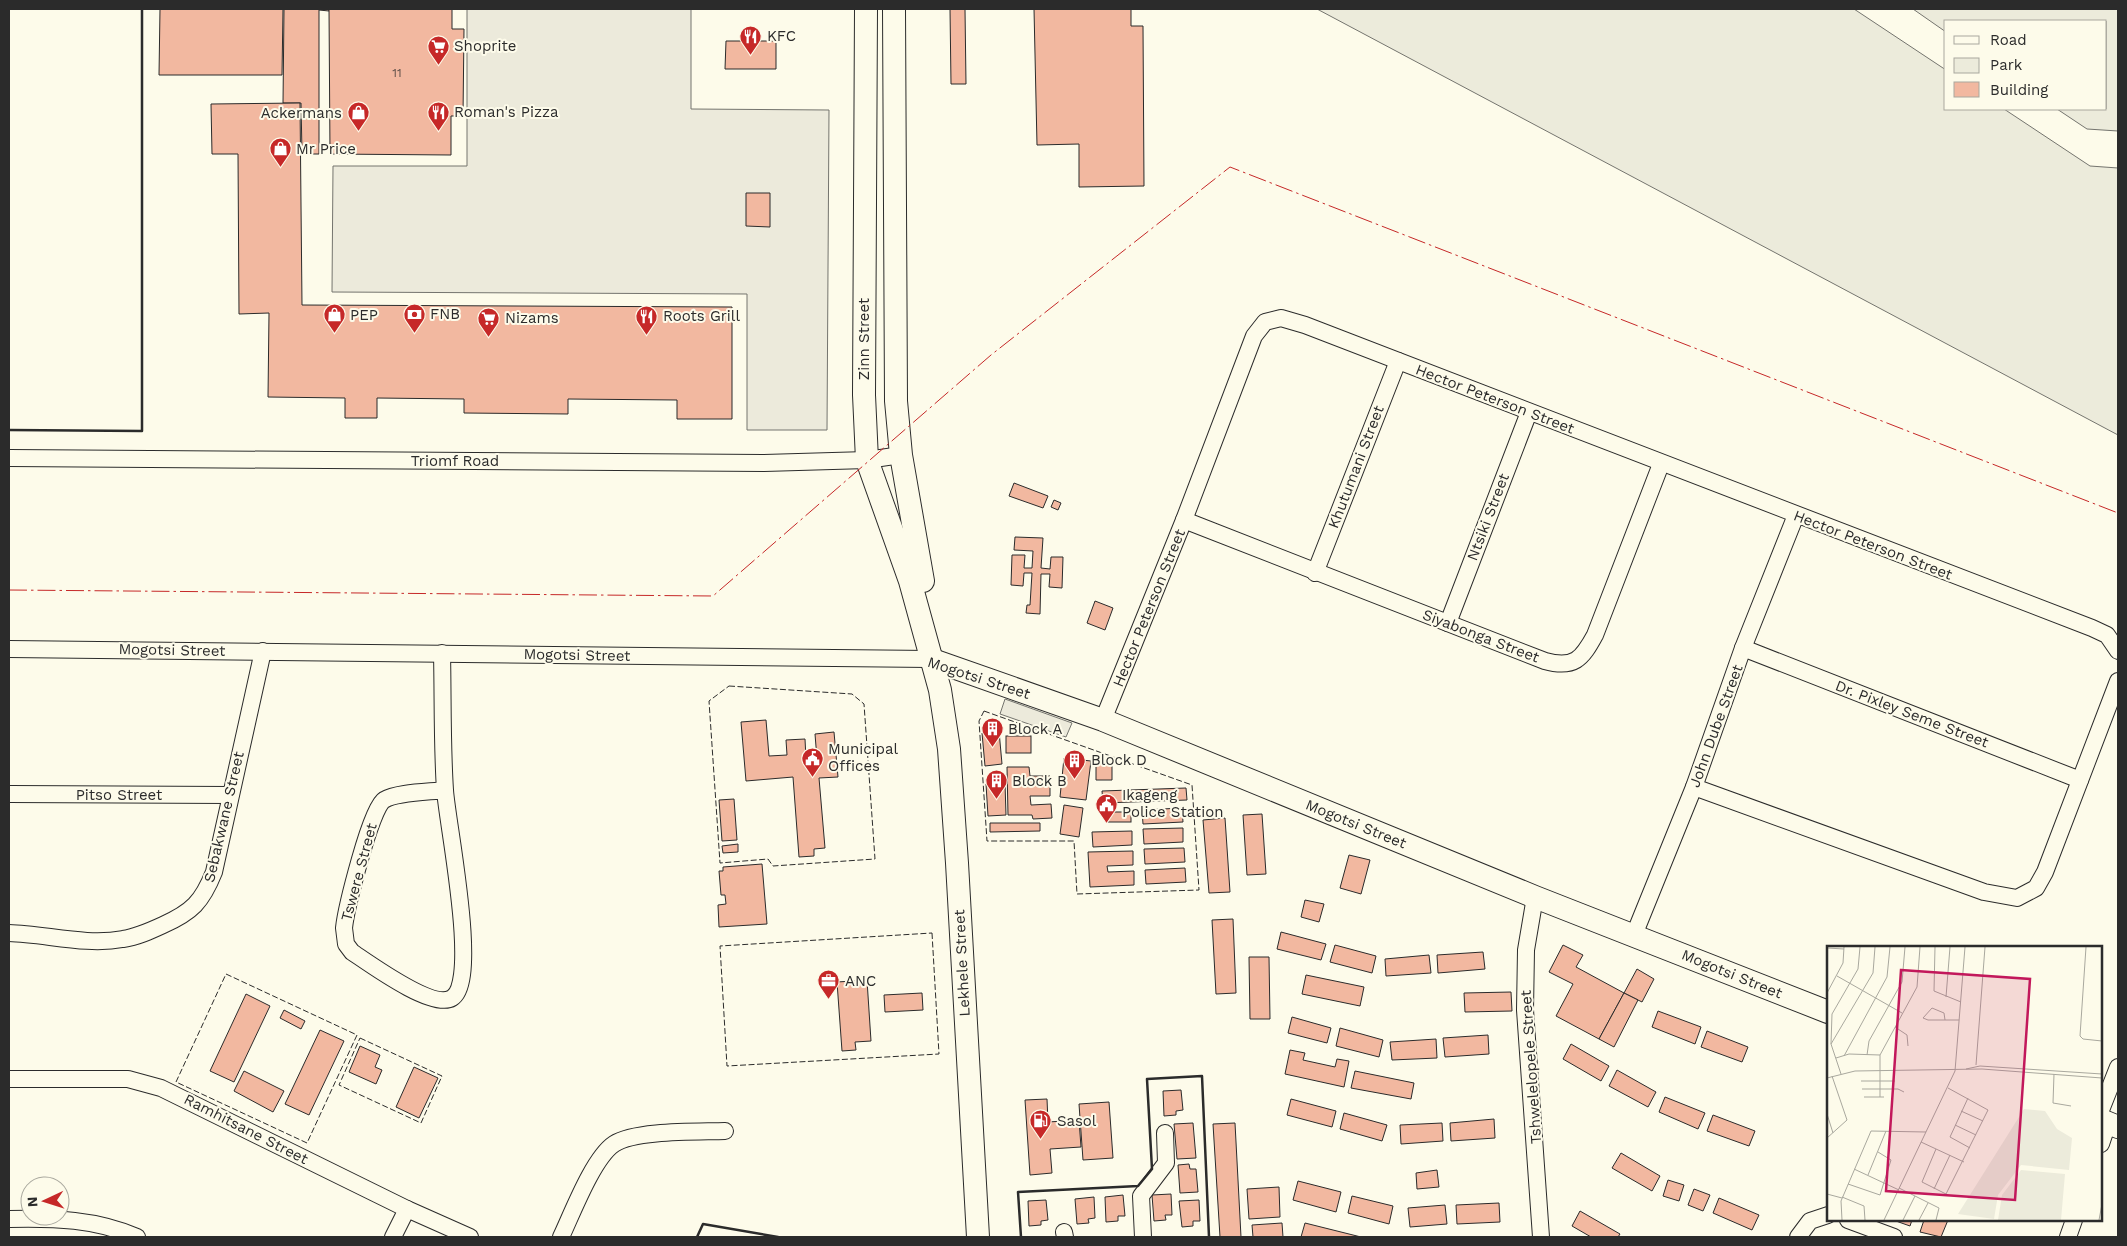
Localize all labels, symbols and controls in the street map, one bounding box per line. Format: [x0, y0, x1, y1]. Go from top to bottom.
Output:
legend [1944, 20, 2107, 110]
restaurant icon: KFC [739, 24, 763, 55]
place label: KFC [767, 27, 796, 45]
text: Road [1990, 31, 2027, 49]
supermarket icon: Shoprite [426, 34, 450, 65]
place label: Shoprite [454, 37, 516, 55]
text: Park [1990, 56, 2023, 74]
house number: 11 [392, 66, 402, 80]
text: Building [1990, 81, 2048, 99]
restaurant icon: Roman's Pizza [426, 100, 450, 131]
shop icon: Ackermans [346, 101, 370, 132]
place label: Roman's Pizza [454, 103, 559, 121]
place label: Ackermans [261, 104, 342, 122]
shop icon: Mr Price [268, 137, 292, 168]
place label: Mr Price [296, 140, 356, 158]
street label: Zinn Street [855, 297, 873, 380]
bank icon: FNB [402, 302, 426, 333]
shop icon: PEP [322, 303, 346, 334]
restaurant icon: Roots Grill [635, 304, 659, 335]
place label: FNB [430, 305, 460, 323]
place label: PEP [350, 306, 378, 324]
supermarket icon: Nizams [477, 306, 501, 337]
place label: Roots Grill [663, 307, 740, 325]
place label: Nizams [505, 309, 559, 327]
street label: Hector Peterson Street [1413, 360, 1578, 438]
street label: Khutumani Street [1324, 402, 1388, 531]
street label: Triomf Road [411, 452, 499, 470]
street label: Ntsiki Street [1463, 470, 1513, 563]
street label: Hector Peterson Street [1791, 506, 1956, 584]
street label: Hector Peterson Street [1109, 526, 1189, 690]
street label: Siyabonga Street [1420, 605, 1543, 667]
street label: Mogotsi Street [118, 640, 226, 660]
street label: Mogotsi Street [523, 645, 631, 665]
street label: Mogotsi Street [925, 653, 1033, 703]
street label: John Dube Street [1685, 661, 1747, 790]
street label: Dr. Pixley Seme Street [1833, 676, 1992, 752]
building icon: Block A [980, 717, 1004, 748]
place label: Block A [1008, 720, 1062, 738]
place label: Municipal Offices [828, 740, 899, 775]
public building icon: Municipal Offices [800, 746, 824, 777]
building icon: Block D [1063, 748, 1087, 779]
street label: Sebakwane Street [200, 749, 248, 884]
place label: Block D [1091, 751, 1147, 769]
building icon: Block B [984, 769, 1008, 800]
place label: Block B [1012, 772, 1067, 790]
street label: Pitso Street [76, 786, 163, 804]
place label: Ikageng Police Station [1122, 786, 1223, 821]
public building icon: Ikageng Police Station [1094, 792, 1118, 823]
street label: Mogotsi Street [1303, 796, 1410, 853]
street label: Tswere Street [337, 820, 381, 923]
street label: Lekhele Street [950, 908, 974, 1017]
street label: Mogotsi Street [1679, 946, 1786, 1003]
inset map [1827, 946, 2102, 1221]
office icon: ANC [817, 969, 841, 1000]
place label: ANC [845, 972, 876, 990]
street label: Tshwelelopele Street [1517, 989, 1545, 1144]
street label: Ramhitsane Street [181, 1090, 312, 1168]
fuel station icon: Sasol [1029, 1109, 1053, 1140]
place label: Sasol [1057, 1112, 1097, 1130]
north arrow [20, 1176, 70, 1226]
text: N [24, 1196, 40, 1208]

